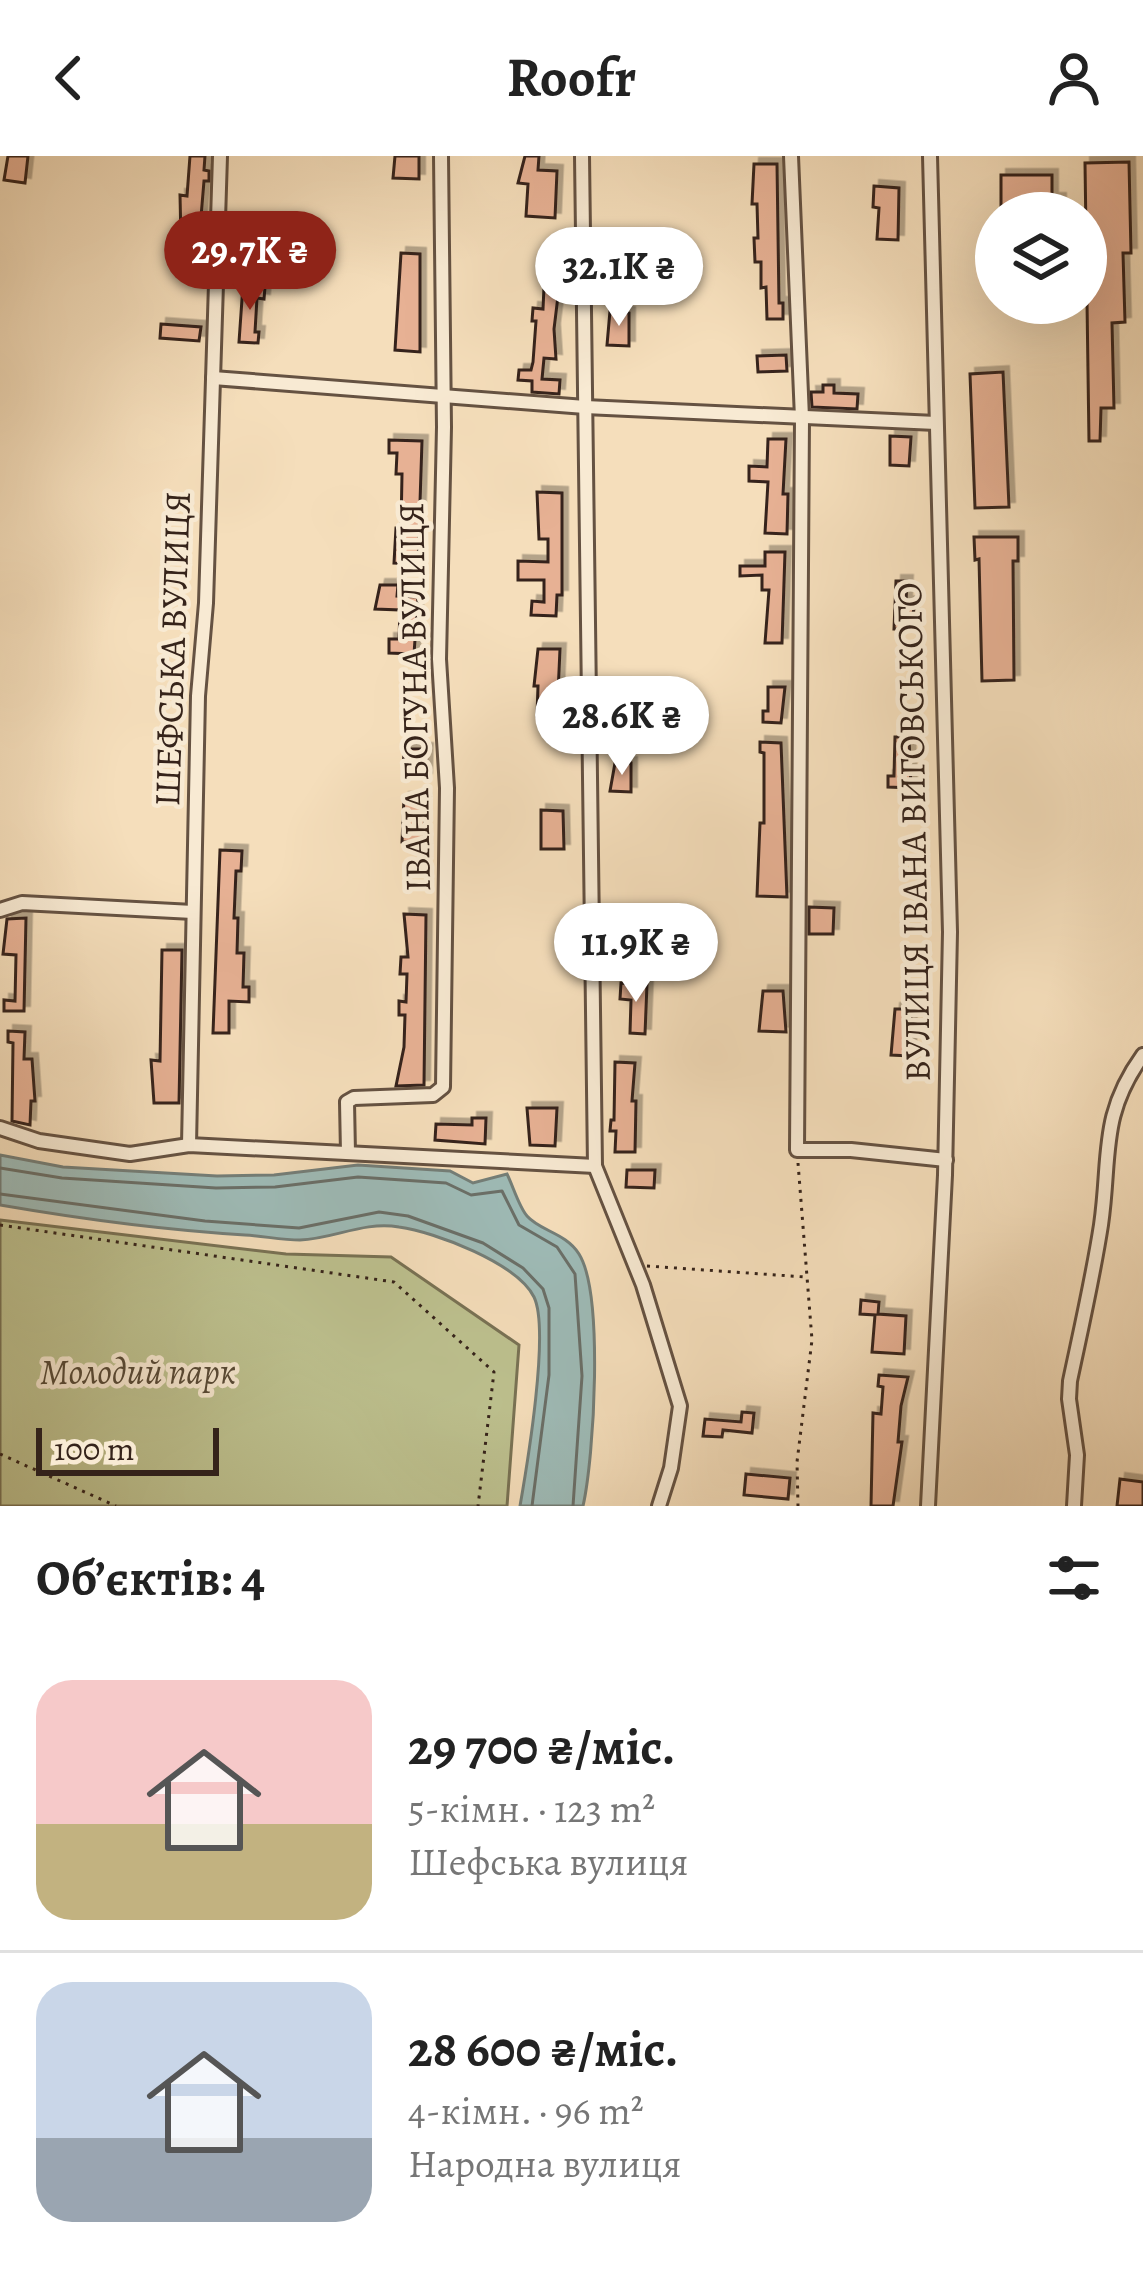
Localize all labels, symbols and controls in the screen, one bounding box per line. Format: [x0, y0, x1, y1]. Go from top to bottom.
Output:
text: Roofr [507, 41, 636, 115]
icon: back [36, 45, 102, 111]
icon: person [1041, 45, 1107, 111]
map controls [975, 192, 1107, 324]
button: layers [975, 192, 1107, 324]
pin: 29.7K ₴ [139, 211, 361, 313]
text: 29.7K ₴ [191, 223, 309, 276]
pin: 32.1K ₴ [508, 227, 730, 329]
text: 32.1K ₴ [562, 239, 676, 292]
street label: ШЕФСЬКА ВУЛИЦЯ [142, 491, 202, 807]
street label: ІВАНА БОГУНА ВУЛИЦЯ [386, 502, 442, 892]
street label: ВУЛИЦЯ ІВАНА ВИГОВСЬКОГО [884, 582, 942, 1082]
pin: 28.6K ₴ [511, 676, 733, 778]
text: 28.6K ₴ [562, 688, 682, 741]
pin: 11.9K ₴ [525, 903, 747, 1005]
text: 11.9K ₴ [581, 915, 691, 968]
park label: Молодий парк [40, 1347, 236, 1396]
scale bar [36, 1422, 219, 1475]
text: 100 m [54, 1426, 134, 1471]
text: Об’єктів: 4 [36, 1543, 265, 1613]
icon: filters [1041, 1545, 1107, 1611]
text: 29 700 ₴/міс. [408, 1712, 676, 1782]
icon: home [132, 1728, 276, 1872]
text: 5-кімн. · 123 m² [408, 1782, 655, 1835]
text: Шефська вулиця [408, 1835, 688, 1888]
text: 28 600 ₴/міс. [408, 2014, 679, 2084]
icon: home [132, 2030, 276, 2174]
text: 4-кімн. · 96 m² [408, 2084, 644, 2137]
text: Народна вулиця [408, 2137, 681, 2190]

